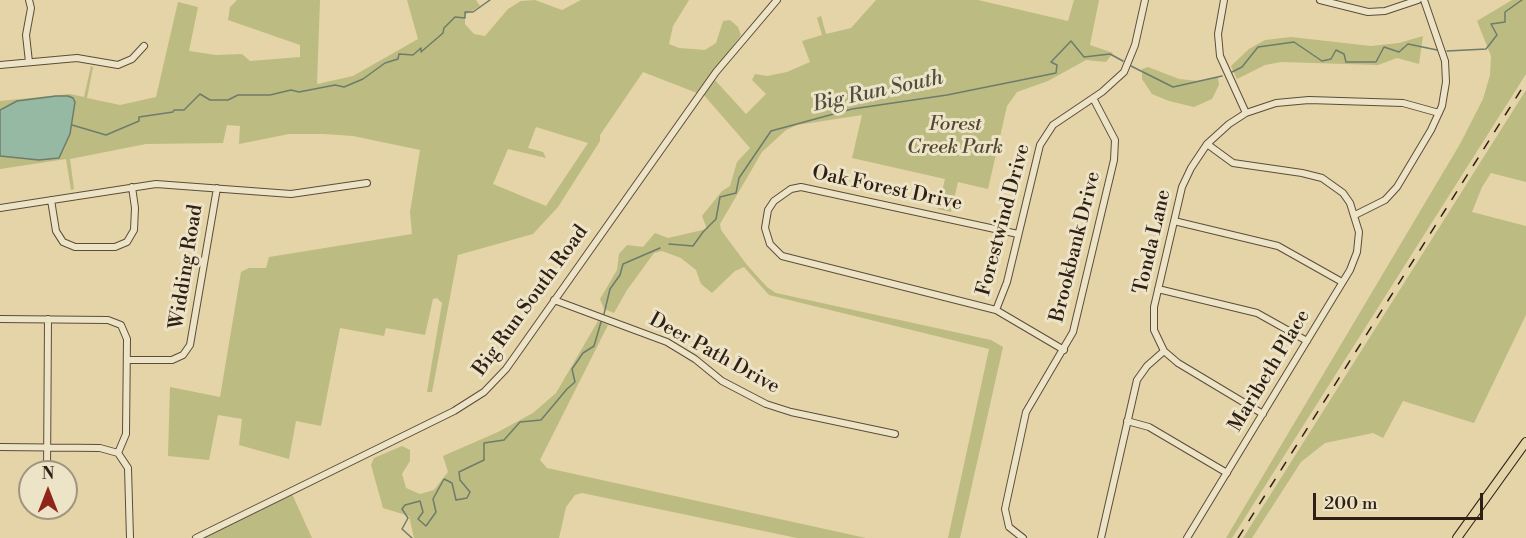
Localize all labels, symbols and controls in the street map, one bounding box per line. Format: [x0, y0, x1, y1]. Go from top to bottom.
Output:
water label: Big Run South [811, 66, 945, 118]
park label: Forest Creek Park [907, 113, 1003, 160]
street label: Forestwind Drive [972, 141, 1036, 299]
street label: Oak Forest Drive [810, 161, 964, 217]
street label: Brookbank Drive [1046, 169, 1106, 325]
street label: Tonda Lane [1129, 187, 1177, 297]
street label: Widding Road [165, 203, 209, 331]
street label: Big Run South Road [468, 221, 594, 381]
street label: Maribeth Place [1224, 306, 1316, 436]
street label: Deer Path Drive [645, 308, 783, 400]
north arrow [18, 460, 78, 520]
text: N [42, 464, 54, 484]
scale bar [1316, 481, 1486, 519]
text: 200 m [1324, 492, 1378, 515]

